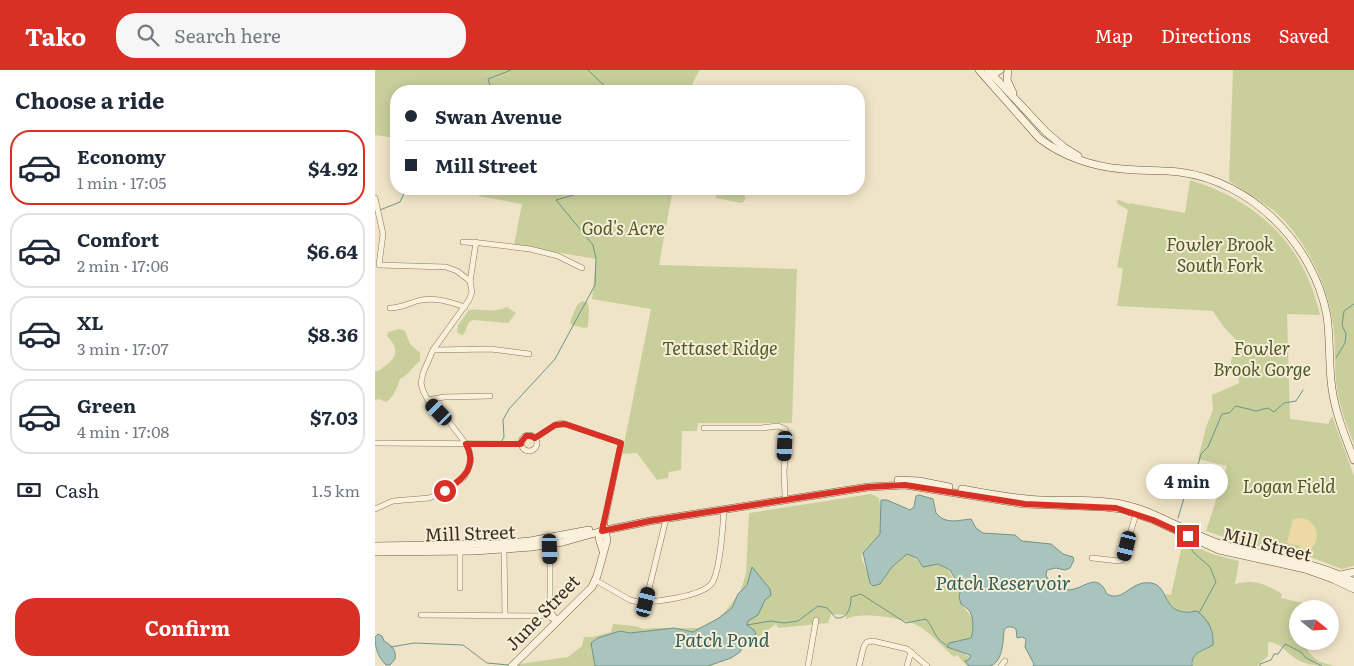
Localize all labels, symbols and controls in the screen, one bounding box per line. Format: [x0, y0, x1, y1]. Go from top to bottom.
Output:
search box [116, 13, 466, 58]
text: Tako [25, 18, 86, 53]
icon: search [134, 21, 162, 49]
text: Search here [174, 21, 281, 49]
text: Map [1095, 22, 1133, 49]
text: Directions [1161, 22, 1251, 49]
text: Saved [1279, 22, 1329, 49]
text: Choose a ride [15, 83, 164, 116]
text: Swan Avenue [435, 102, 562, 130]
text: Economy [77, 142, 166, 170]
icon: car [17, 145, 62, 190]
text: Mill Street [435, 151, 537, 179]
text: $4.92 [308, 154, 358, 182]
text: 1 min · 17:05 [77, 170, 166, 194]
park label: God's Acre [582, 214, 664, 241]
text: Comfort [77, 225, 159, 253]
icon: car [17, 228, 62, 273]
park label: Fowler Brook South Fork [1166, 230, 1274, 278]
text: $6.64 [307, 237, 358, 265]
text: 2 min · 17:06 [77, 253, 168, 277]
text: XL [77, 308, 104, 336]
icon: car [17, 311, 62, 356]
text: $8.36 [308, 320, 358, 348]
park label: Tettaset Ridge [662, 334, 778, 361]
park label: Fowler Brook Gorge [1213, 334, 1311, 382]
text: 3 min · 17:07 [77, 336, 169, 360]
text: Green [77, 391, 136, 419]
icon: car [17, 394, 62, 439]
car [423, 396, 454, 428]
text: $7.03 [310, 403, 358, 431]
text: 4 min · 17:08 [77, 419, 169, 443]
car [776, 431, 793, 461]
callout: 4 min [1147, 464, 1229, 498]
text: 4 min [1164, 469, 1210, 493]
park label: Logan Field [1242, 472, 1336, 499]
icon: cash [15, 476, 43, 504]
text: Cash [55, 476, 99, 504]
text: 1.5 km [312, 478, 360, 502]
route start [434, 480, 456, 502]
street label: Mill Street [424, 517, 517, 548]
street label: Mill Street [1220, 519, 1315, 568]
route end [1177, 525, 1199, 547]
car [1116, 530, 1137, 562]
car [541, 534, 558, 564]
street label: June Street [498, 567, 586, 656]
water label: Patch Reservoir [935, 568, 1071, 596]
car [635, 586, 656, 618]
button: Confirm [15, 598, 360, 656]
north arrow [1289, 600, 1339, 650]
map controls [1289, 600, 1339, 650]
water label: Patch Pond [674, 625, 770, 653]

